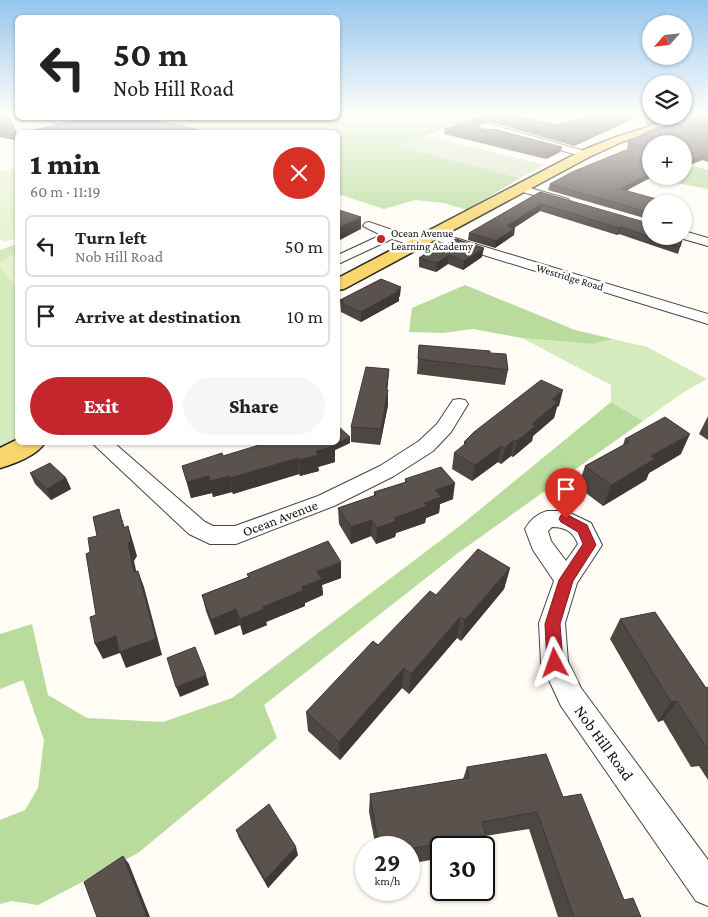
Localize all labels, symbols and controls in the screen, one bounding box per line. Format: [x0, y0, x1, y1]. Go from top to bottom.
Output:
north arrow [642, 15, 692, 65]
map controls [642, 15, 692, 245]
icon: left [30, 35, 95, 100]
text: 50 m [113, 35, 188, 74]
button: layers [642, 75, 692, 125]
text: Nob Hill Road [113, 76, 234, 101]
button: + [642, 135, 692, 185]
text: 1 min [30, 147, 100, 180]
button: close [273, 147, 325, 199]
text: 60 m · 11:19 [30, 183, 101, 200]
button: − [642, 195, 692, 245]
text: Turn left [75, 227, 147, 248]
place label: Ocean Avenue Learning Academy [391, 227, 474, 253]
icon: left [32, 232, 60, 260]
marker: Ocean Avenue Learning Academy [375, 233, 387, 245]
text: 50 m [284, 236, 323, 257]
text: Nob Hill Road [75, 248, 163, 265]
street label: Westridge Road [535, 261, 605, 294]
icon: arrive [32, 302, 60, 330]
text: Arrive at destination [75, 306, 241, 327]
text: 10 m [287, 306, 323, 327]
button: Exit [30, 377, 173, 435]
button: Share [183, 377, 325, 435]
pin [545, 468, 587, 519]
icon: arrive [552, 475, 580, 503]
street label: Ocean Avenue [240, 496, 320, 540]
position arrow [528, 636, 580, 688]
street label: Nob Hill Road [571, 702, 637, 784]
speed limit sign: 30 [430, 836, 495, 901]
text: 29 [374, 849, 401, 876]
text: km/h [375, 874, 400, 888]

